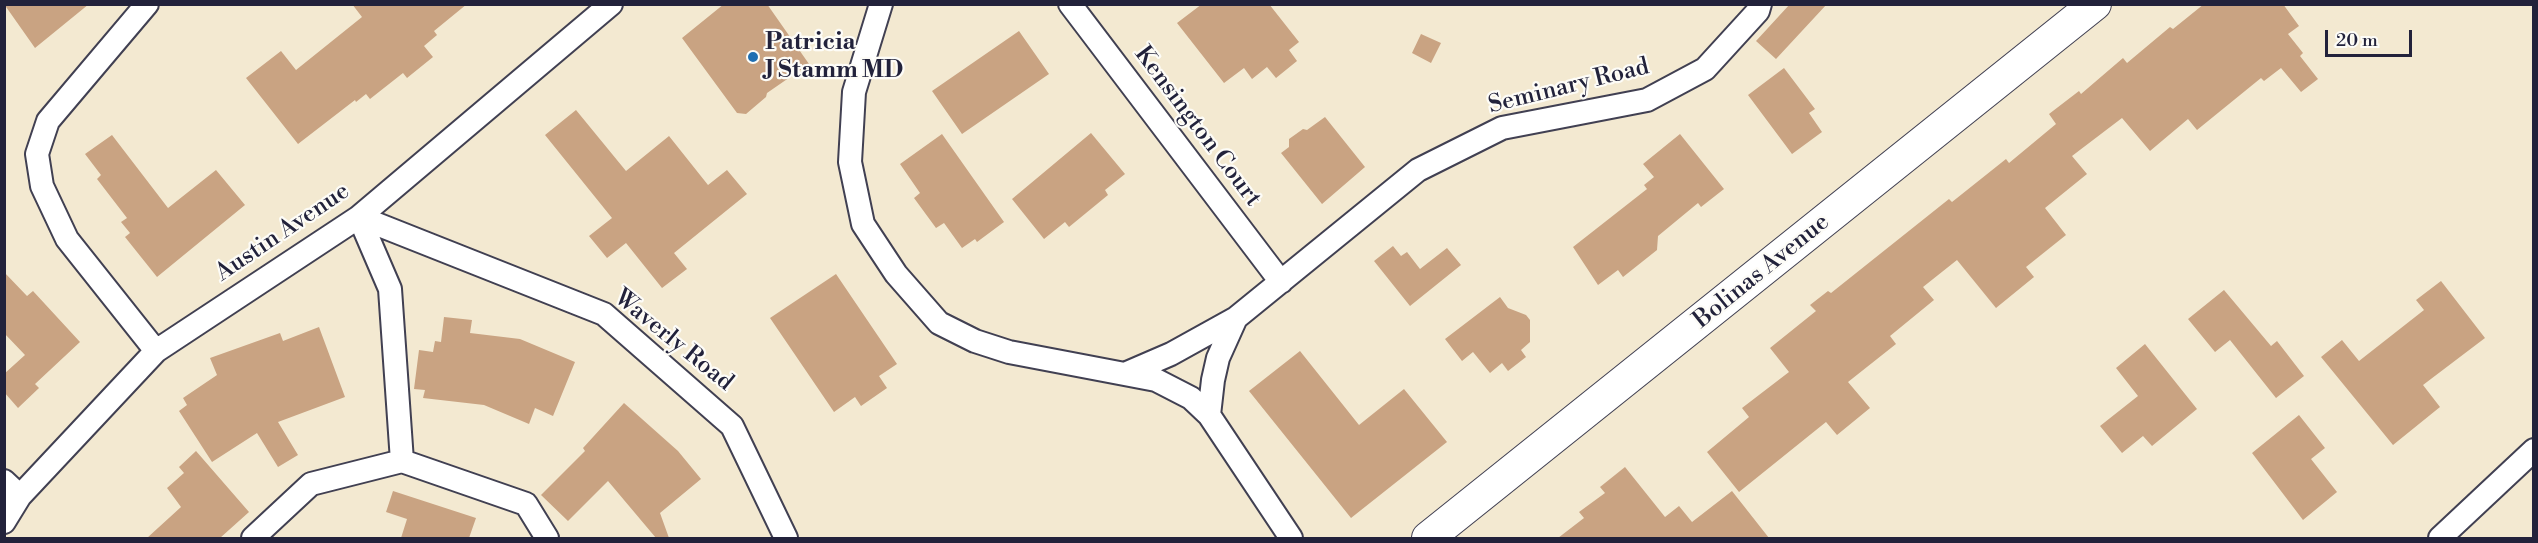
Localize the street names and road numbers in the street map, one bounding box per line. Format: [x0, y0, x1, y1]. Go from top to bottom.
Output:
street label: Kensington Court [1127, 41, 1267, 213]
street label: Seminary Road [1486, 53, 1652, 121]
street label: Austin Avenue [211, 178, 355, 288]
street label: Bolinas Avenue [1688, 208, 1836, 336]
street label: Waverly Road [607, 284, 739, 398]

